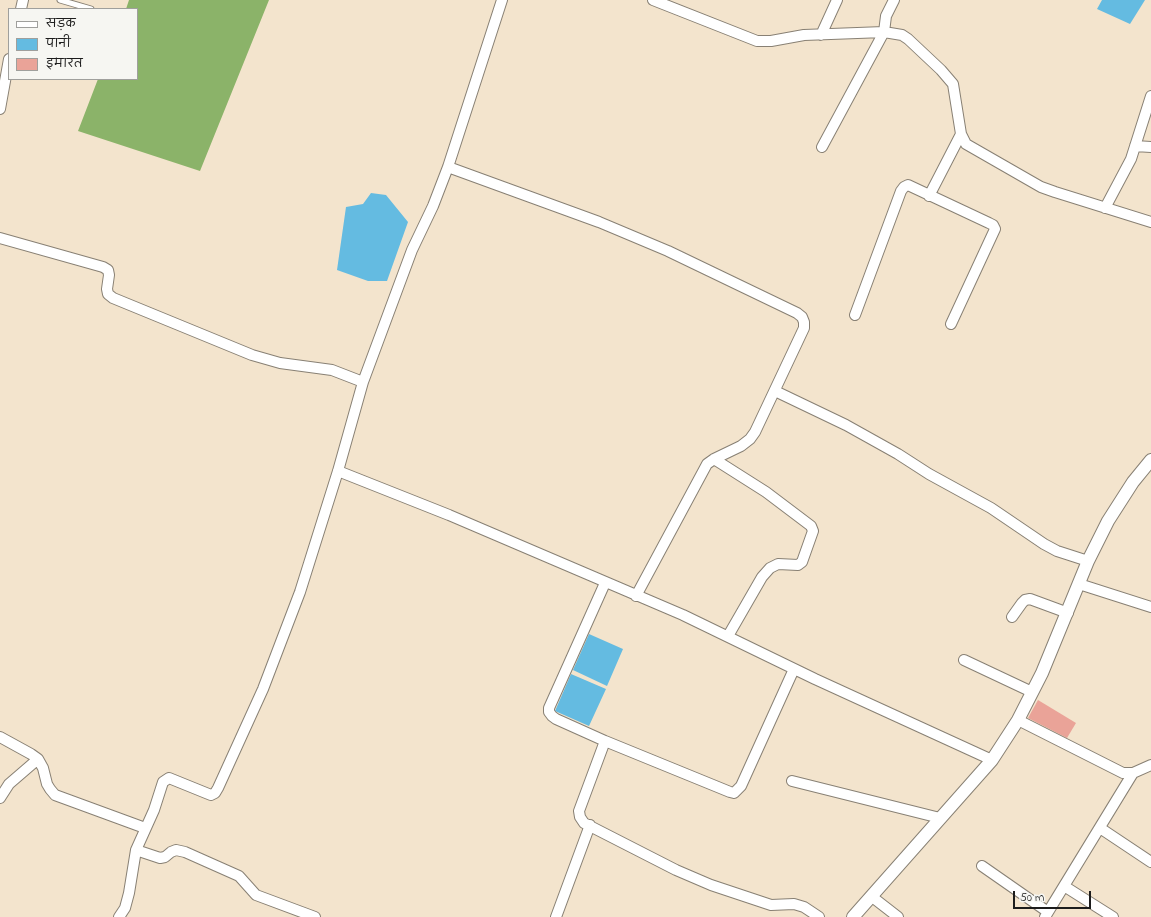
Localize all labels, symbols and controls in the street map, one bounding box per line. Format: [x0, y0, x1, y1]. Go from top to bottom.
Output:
legend [8, 8, 138, 80]
text: सड़क [46, 15, 76, 33]
text: पानी [46, 35, 71, 53]
text: इमारत [46, 55, 83, 73]
scale bar [1015, 883, 1093, 909]
text: 50 m [1020, 889, 1044, 907]

